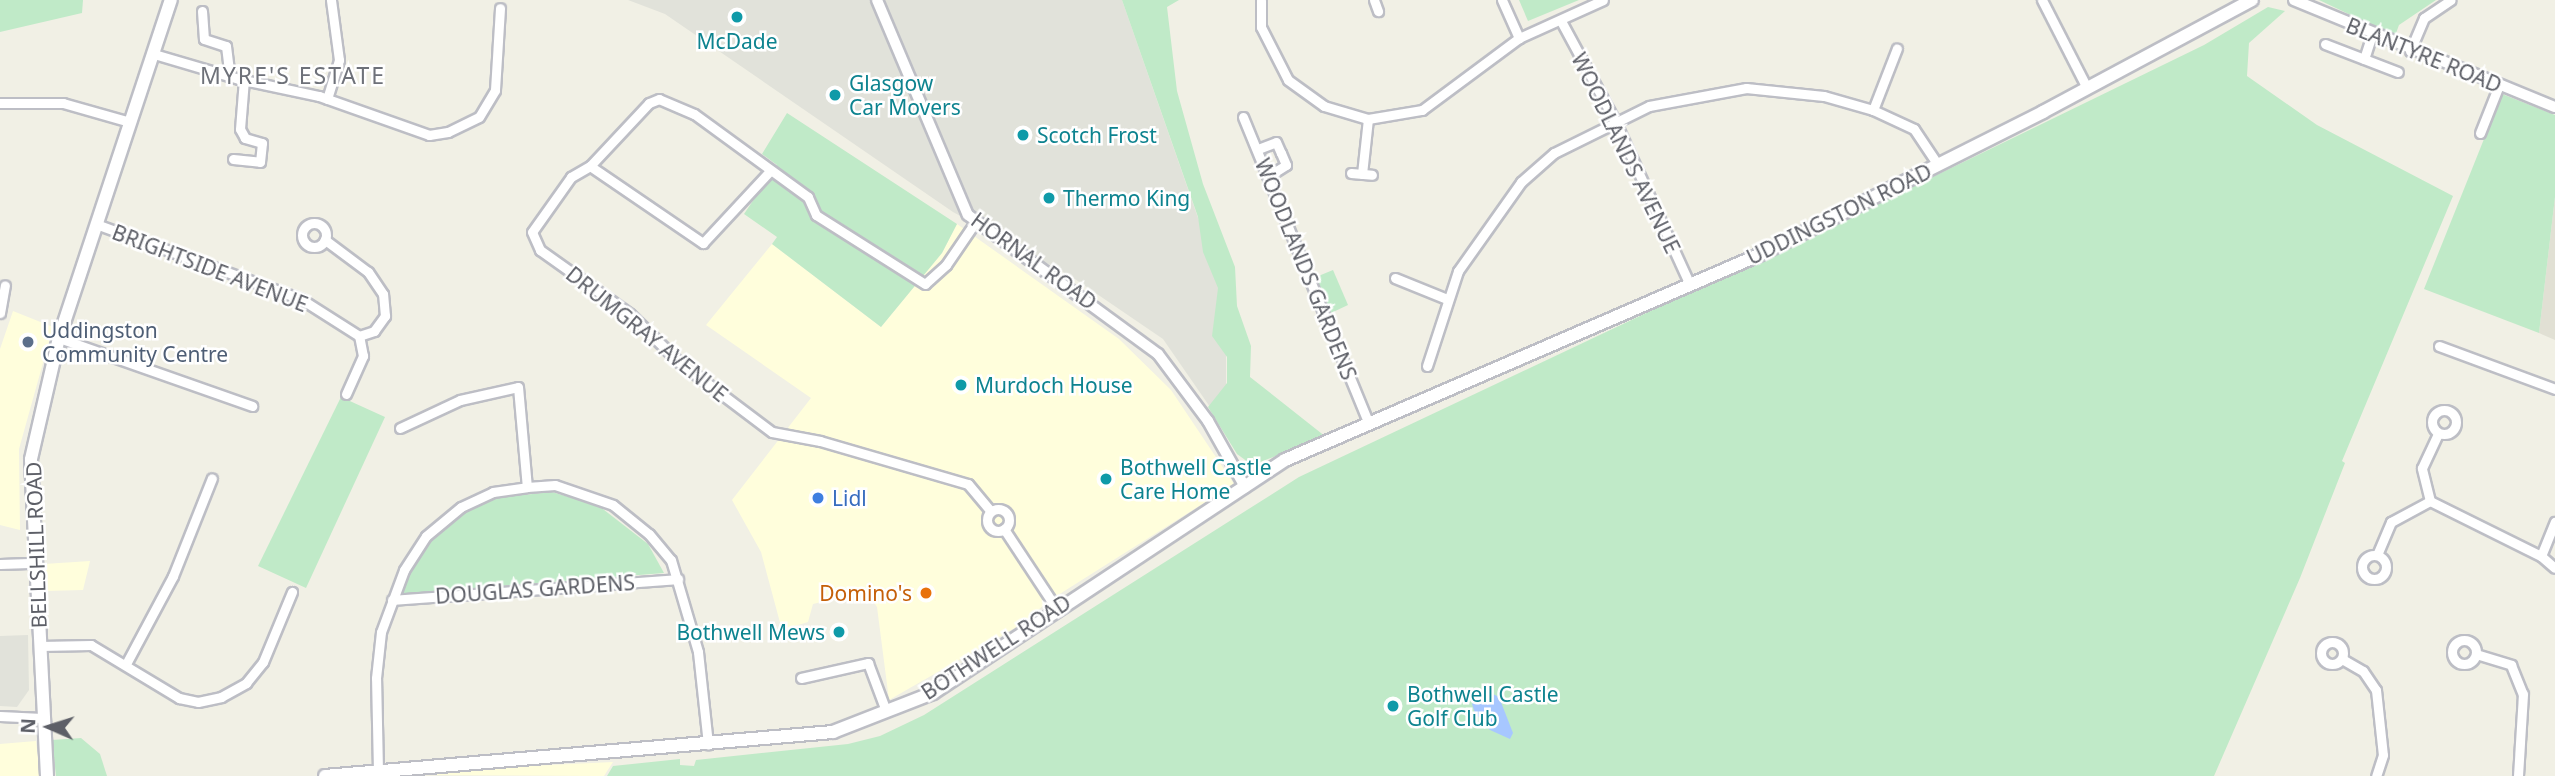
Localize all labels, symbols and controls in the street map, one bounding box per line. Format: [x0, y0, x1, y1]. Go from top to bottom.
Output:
marker: McDade [729, 9, 745, 25]
street label: BLANTYRE ROAD [2343, 12, 2505, 98]
place label: McDade [697, 28, 777, 54]
street label: WOODLANDS AVENUE [1566, 49, 1686, 257]
district label: MYRE'S ESTATE [202, 61, 384, 89]
place label: Glasgow Car Movers [849, 70, 961, 120]
marker: Glasgow Car Movers [827, 87, 843, 103]
place label: Scotch Frost [1037, 122, 1157, 148]
marker: Scotch Frost [1015, 127, 1031, 143]
street label: WOODLANDS GARDENS [1250, 155, 1362, 383]
street label: UDDINGSTON ROAD [1742, 158, 1936, 270]
place label: Thermo King [1063, 185, 1190, 211]
marker: Thermo King [1041, 190, 1057, 206]
street label: HORNAL ROAD [966, 207, 1102, 315]
street label: BRIGHTSIDE AVENUE [109, 219, 311, 317]
street label: DRUMGRAY AVENUE [561, 261, 733, 407]
place label: Uddingston Community Centre [42, 317, 228, 367]
marker: Uddingston Community Centre [20, 334, 36, 350]
place label: Murdoch House [975, 372, 1133, 398]
marker: Murdoch House [953, 377, 969, 393]
place label: Bothwell Castle Care Home [1120, 454, 1272, 504]
street label: BELLSHILL ROAD [20, 461, 52, 629]
marker: Bothwell Castle Care Home [1098, 471, 1114, 487]
place label: Lidl [832, 485, 867, 511]
marker: Lidl [810, 490, 826, 506]
street label: DOUGLAS GARDENS [434, 569, 636, 609]
place label: Domino's [819, 580, 912, 606]
marker: Domino's [918, 585, 934, 601]
street label: BOTHWELL ROAD [917, 589, 1075, 705]
place label: Bothwell Mews [676, 619, 825, 645]
marker: Bothwell Mews [831, 624, 847, 640]
place label: Bothwell Castle Golf Club [1407, 681, 1559, 731]
north arrow [14, 692, 84, 762]
marker: Bothwell Castle Golf Club [1385, 698, 1401, 714]
text: N [15, 718, 41, 734]

